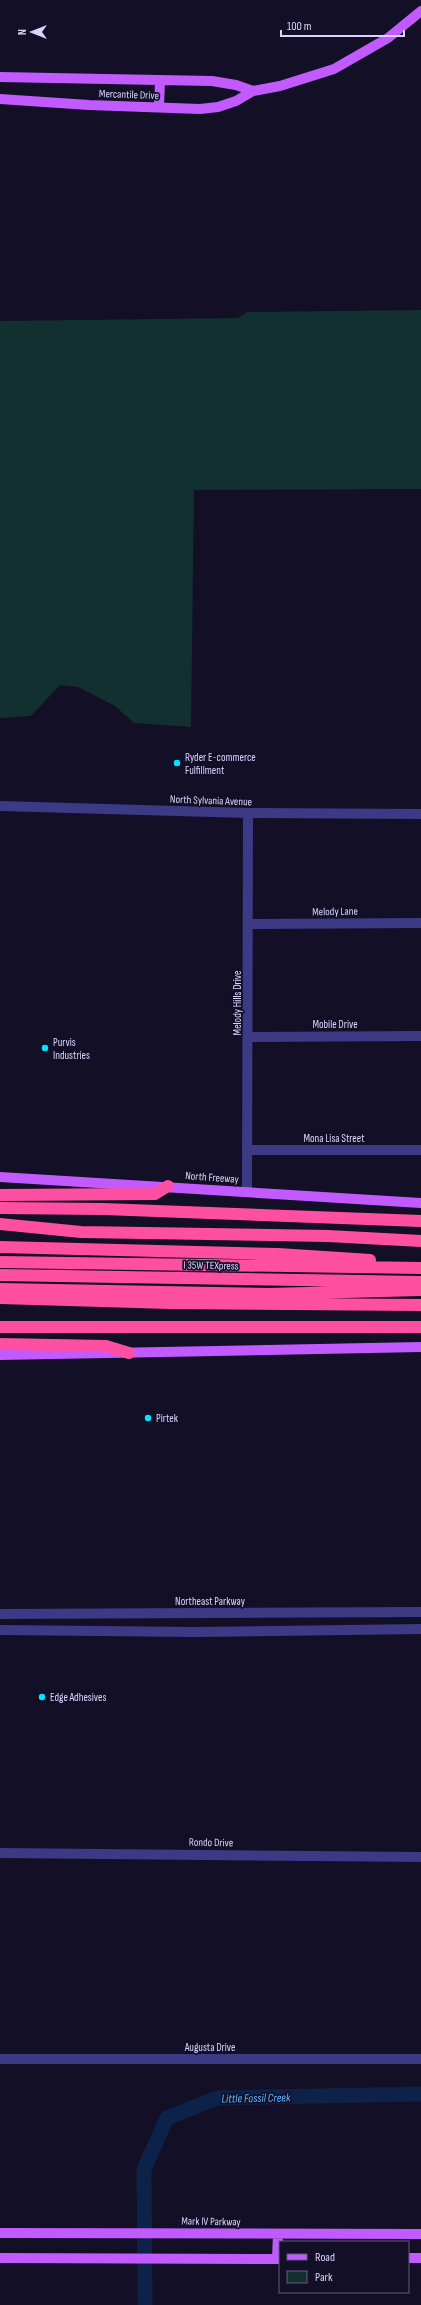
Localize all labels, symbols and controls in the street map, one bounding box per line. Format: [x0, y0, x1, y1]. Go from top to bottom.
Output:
north arrow [12, 12, 52, 52]
scale bar [281, 12, 404, 38]
text: 100 m [287, 19, 312, 34]
text: N [16, 29, 29, 35]
street label: Mercantile Drive [99, 87, 159, 102]
place label: Ryder E-commerce Fulfillment [185, 751, 256, 777]
marker: Ryder E-commerce Fulfillment [172, 758, 182, 768]
street label: North Sylvania Avenue [170, 793, 252, 808]
street label: Melody Lane [312, 905, 358, 918]
street label: Melody Hills Drive [231, 971, 244, 1035]
street label: Mobile Drive [312, 1018, 358, 1031]
place label: Purvis Industries [53, 1036, 90, 1062]
marker: Purvis Industries [40, 1043, 50, 1053]
street label: Mona Lisa Street [303, 1132, 365, 1145]
street label: North Freeway [185, 1169, 240, 1186]
street label: I 35W TEXpress [183, 1259, 239, 1272]
place label: Pirtek [156, 1412, 179, 1425]
marker: Pirtek [143, 1413, 153, 1423]
street label: Northeast Parkway [175, 1595, 246, 1608]
place label: Edge Adhesives [50, 1691, 106, 1704]
marker: Edge Adhesives [37, 1692, 47, 1702]
street label: Rondo Drive [189, 1836, 233, 1849]
street label: Augusta Drive [184, 2041, 235, 2054]
water label: Little Fossil Creek [221, 2090, 291, 2107]
street label: Mark IV Parkway [181, 2214, 242, 2229]
legend [279, 2241, 409, 2293]
text: Road [315, 2250, 335, 2265]
text: Park [315, 2270, 333, 2285]

